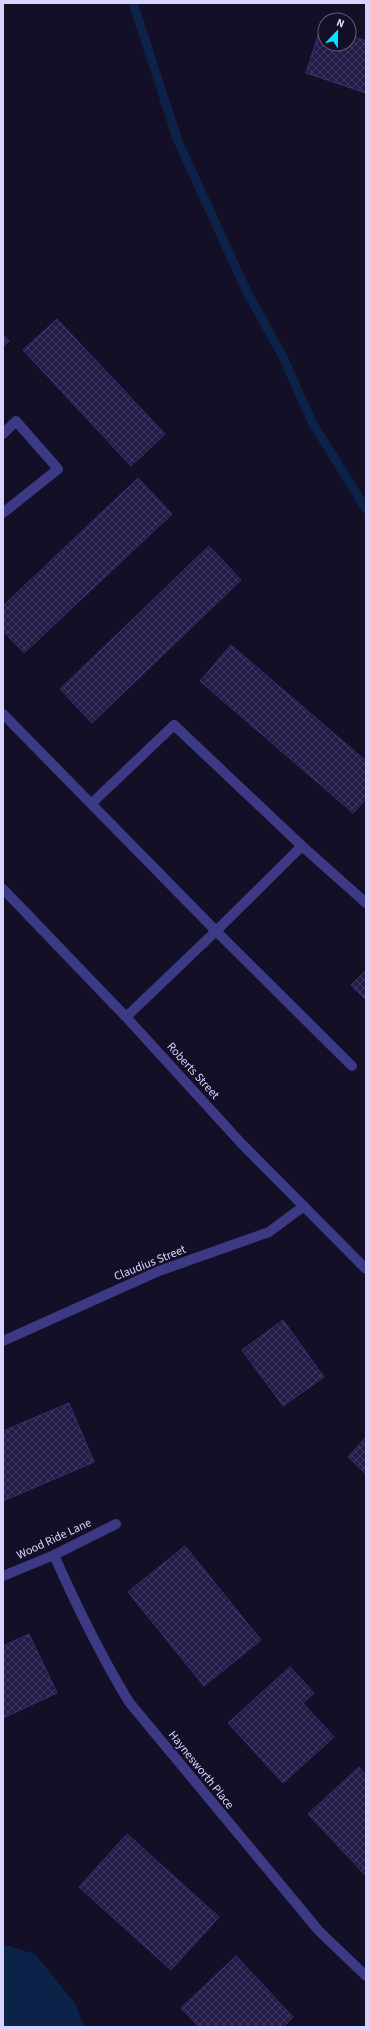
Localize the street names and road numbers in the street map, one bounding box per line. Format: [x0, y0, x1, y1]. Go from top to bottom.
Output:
street label: Roberts Street [163, 1039, 223, 1103]
street label: Claudius Street [112, 1241, 188, 1285]
street label: Wood Ride Lane [14, 1514, 94, 1564]
street label: Haynesworth Place [164, 1727, 238, 1813]

